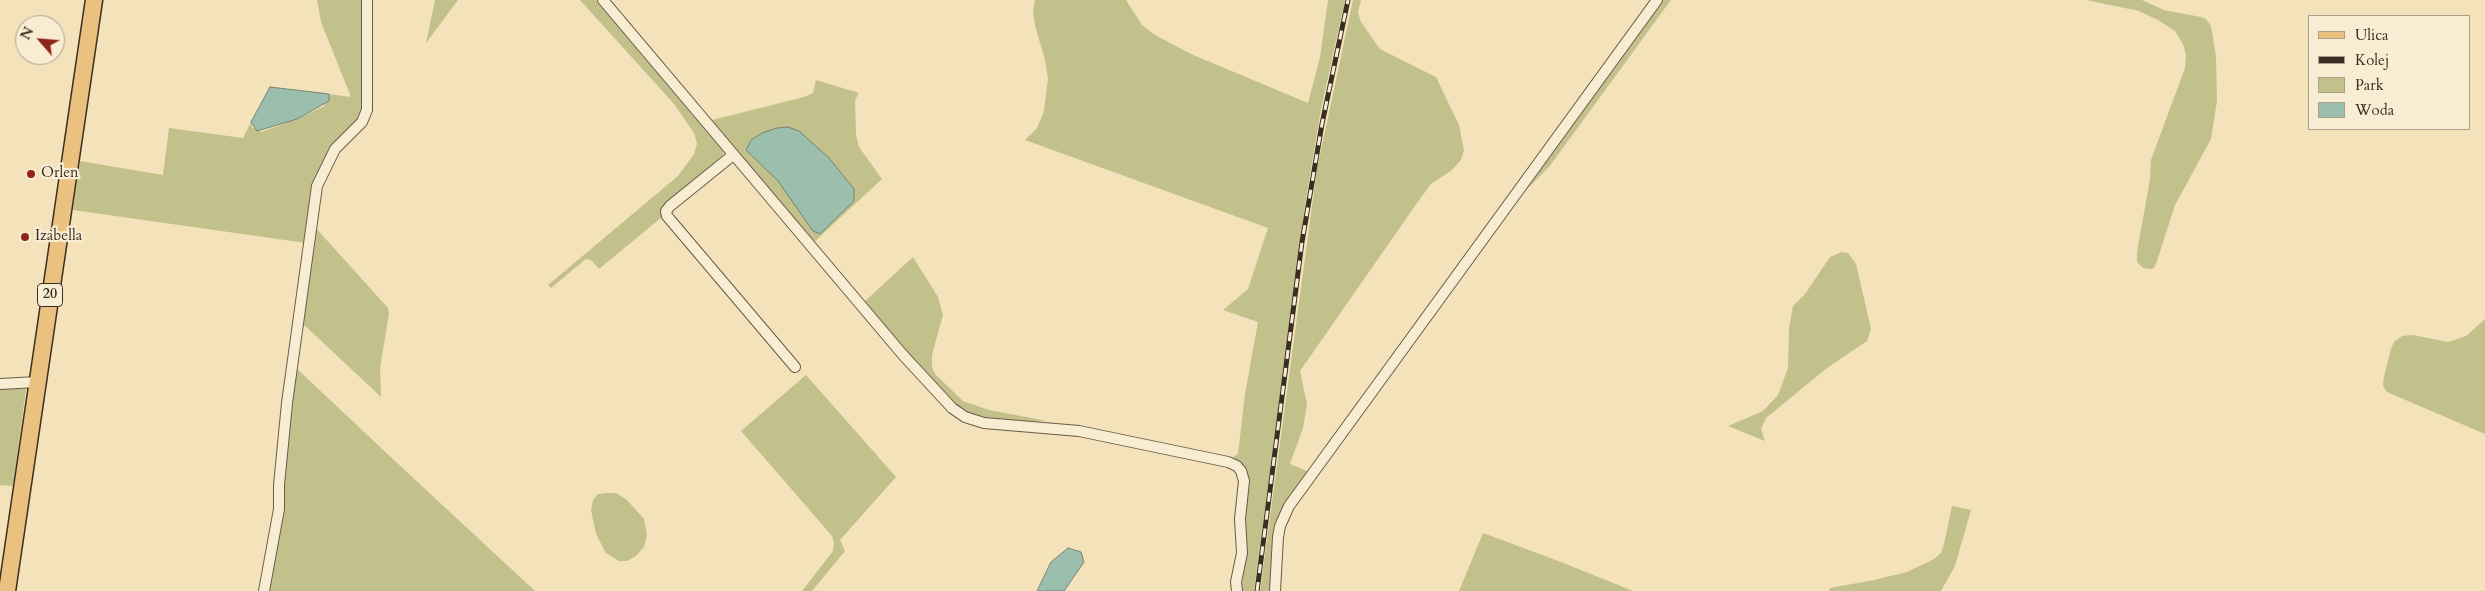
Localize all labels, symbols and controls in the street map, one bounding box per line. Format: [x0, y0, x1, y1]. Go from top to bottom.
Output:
north arrow [15, 15, 65, 65]
legend [2308, 15, 2470, 130]
text: N [16, 24, 38, 43]
text: Ulica [2355, 25, 2389, 45]
text: Kolej [2355, 50, 2389, 70]
text: Park [2355, 75, 2384, 95]
text: Woda [2355, 100, 2394, 120]
place label: Orlen [41, 165, 79, 183]
marker: Orlen [25, 168, 37, 180]
place label: Izabella [35, 228, 82, 246]
marker: Izabella [19, 231, 31, 243]
road number: 20 [38, 284, 62, 306]

